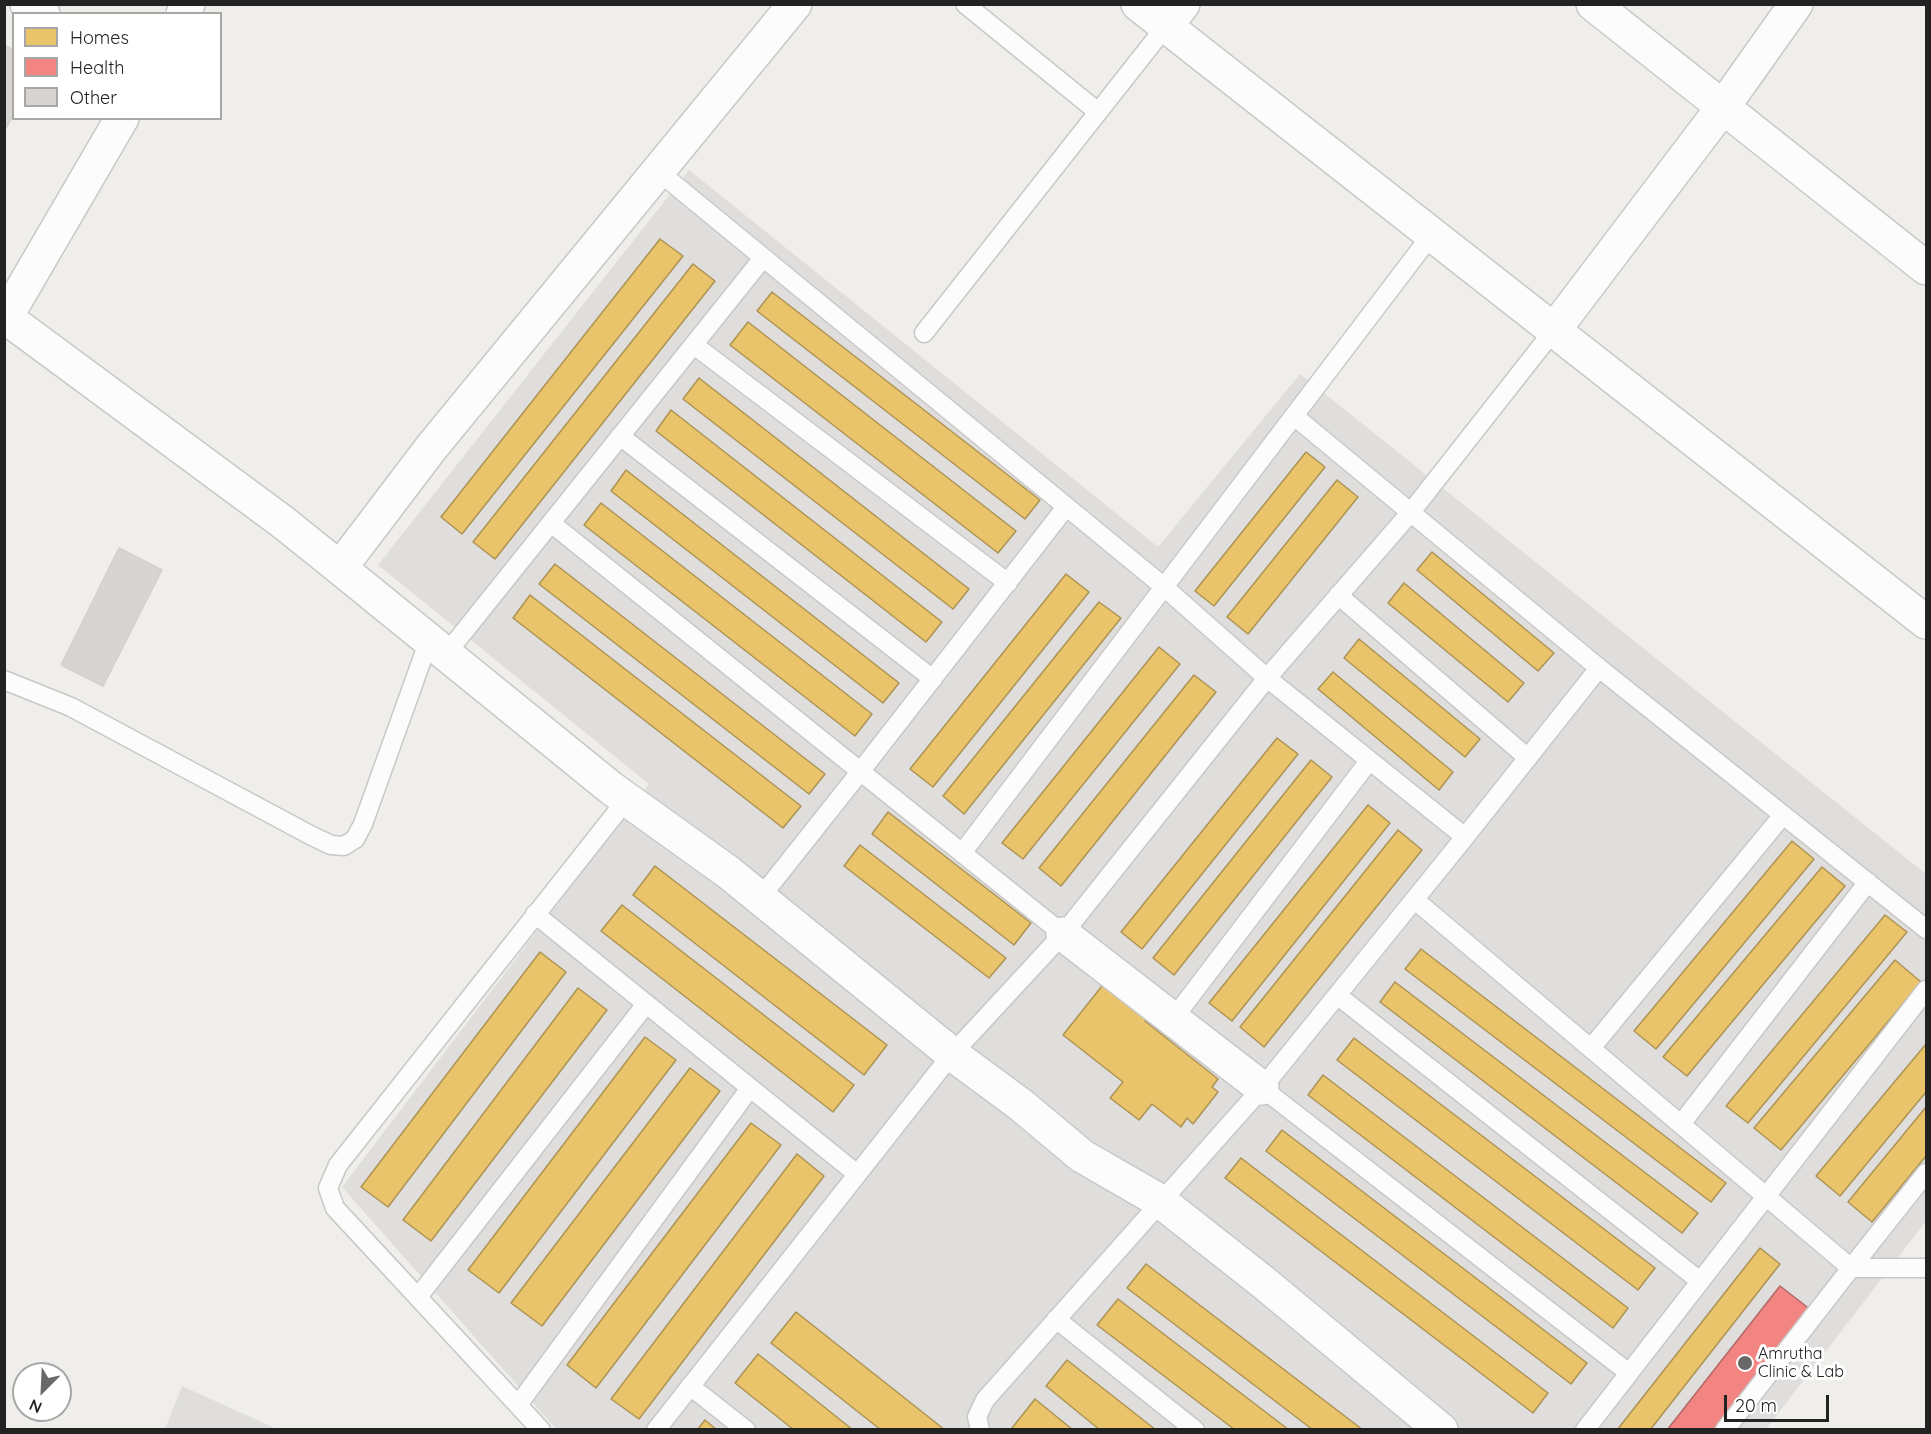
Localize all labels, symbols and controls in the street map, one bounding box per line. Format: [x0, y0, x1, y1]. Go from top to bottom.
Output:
legend [12, 12, 222, 120]
text: Homes [70, 26, 129, 49]
text: Health [70, 56, 125, 79]
text: Other [70, 86, 117, 109]
place label: Amrutha Clinic & Lab [1758, 1344, 1844, 1382]
marker: Amrutha Clinic & Lab [1736, 1354, 1754, 1372]
north arrow [12, 1362, 72, 1422]
scale bar [1727, 1383, 1832, 1421]
text: 20 m [1735, 1394, 1777, 1417]
text: N [26, 1395, 45, 1418]

